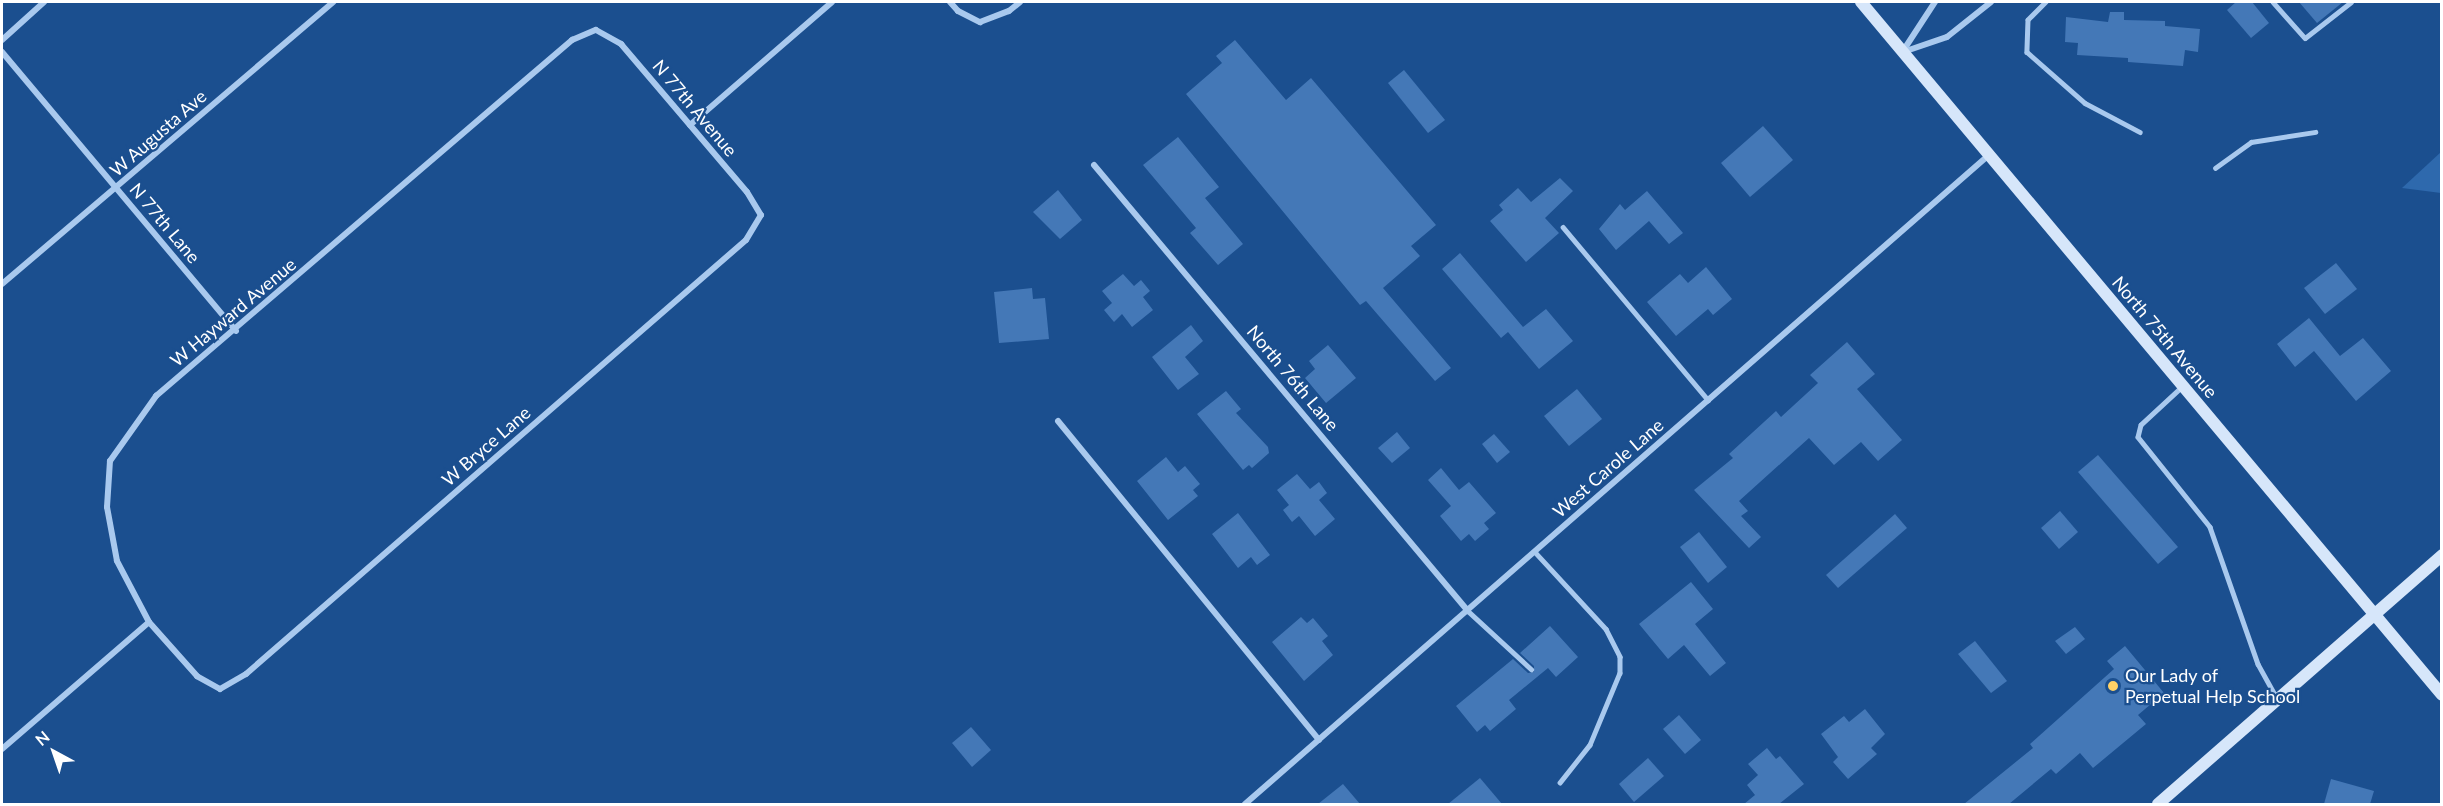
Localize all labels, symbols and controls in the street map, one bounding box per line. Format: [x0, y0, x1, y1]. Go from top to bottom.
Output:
street label: N 77th Avenue [648, 55, 742, 161]
street label: W Augusta Ave [105, 85, 211, 181]
street label: N 77th Lane [125, 178, 205, 268]
street label: W Hayward Avenue [165, 253, 301, 371]
street label: North 75th Avenue [2108, 271, 2222, 403]
street label: North 76th Lane [1243, 321, 1343, 435]
street label: W Bryce Lane [437, 402, 535, 490]
street label: West Carole Lane [1548, 414, 1668, 522]
place label: Our Lady of Perpetual Help School [2125, 665, 2300, 708]
marker: Our Lady of Perpetual Help School [2106, 679, 2120, 693]
north arrow [24, 722, 84, 782]
text: N [31, 727, 53, 749]

